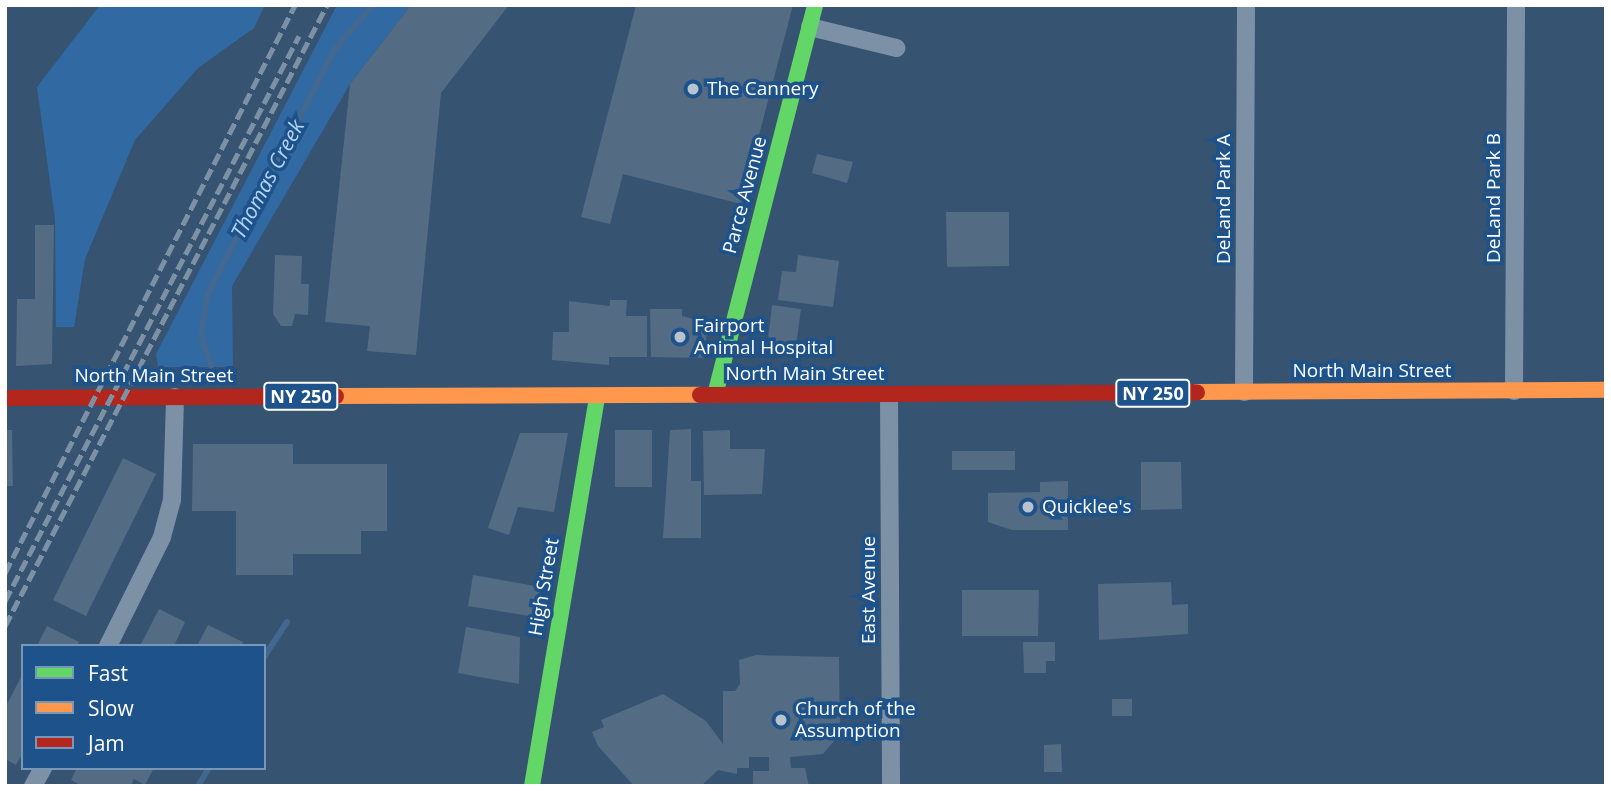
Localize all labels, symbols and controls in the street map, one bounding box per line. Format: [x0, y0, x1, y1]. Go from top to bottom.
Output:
place label: The Cannery [707, 78, 819, 100]
marker: The Cannery [685, 81, 701, 97]
water label: Thomas Creek [225, 115, 309, 243]
street label: DeLand Park B [1483, 133, 1505, 263]
street label: Parce Avenue [718, 134, 772, 256]
street label: DeLand Park A [1213, 134, 1235, 264]
place label: Fairport Animal Hospital [694, 315, 833, 359]
marker: Fairport Animal Hospital [672, 329, 688, 345]
street label: North Main Street [1293, 360, 1451, 382]
street label: North Main Street [726, 363, 884, 385]
street label: North Main Street [75, 365, 233, 387]
road number: NY 250 [1114, 379, 1192, 408]
road number: NY 250 [262, 382, 340, 410]
place label: Quicklee's [1042, 496, 1132, 518]
marker: Quicklee's [1020, 499, 1036, 515]
street label: High Street [524, 536, 564, 638]
street label: East Avenue [858, 536, 880, 644]
legend [21, 644, 266, 770]
text: Fast [88, 659, 128, 687]
text: Slow [88, 694, 134, 722]
place label: Church of the Assumption [795, 698, 916, 742]
marker: Church of the Assumption [773, 712, 789, 728]
text: Jam [88, 729, 125, 757]

